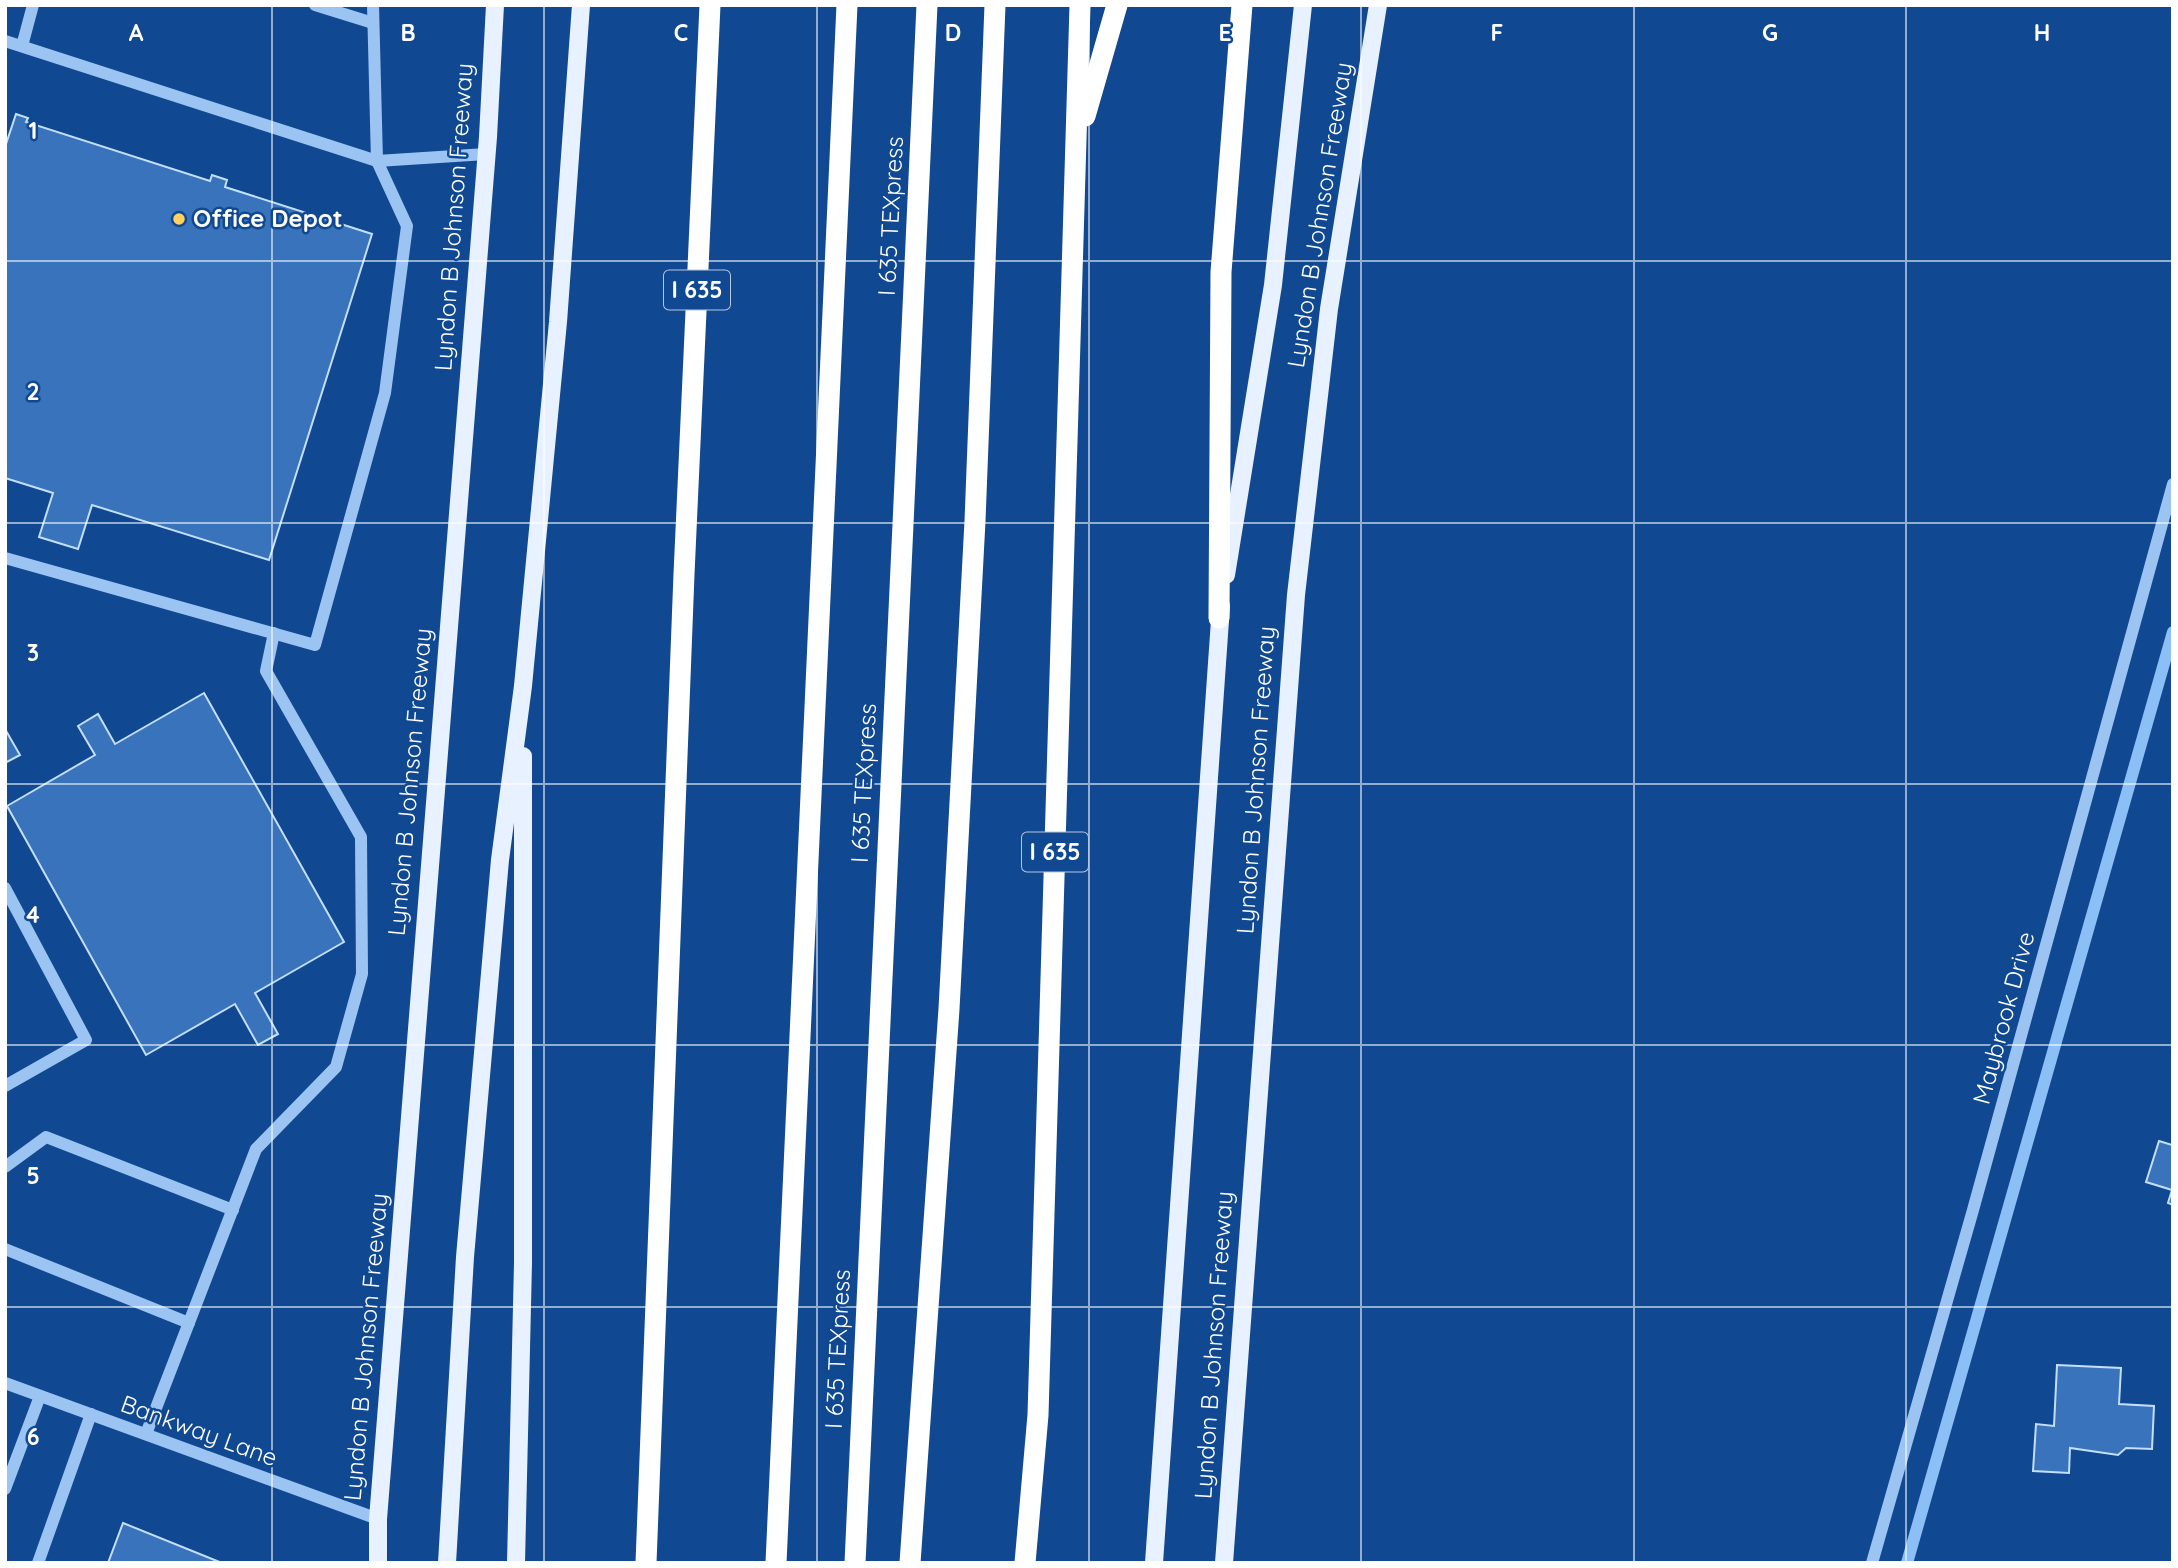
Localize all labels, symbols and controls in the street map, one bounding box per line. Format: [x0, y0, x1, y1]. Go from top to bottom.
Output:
text: A [129, 18, 144, 47]
text: B [400, 18, 416, 47]
text: C [674, 18, 688, 47]
text: D [945, 18, 961, 47]
text: E [1218, 18, 1232, 47]
text: F [1491, 18, 1503, 47]
text: G [1762, 18, 1778, 47]
text: H [2034, 18, 2050, 47]
street label: Lyndon B Johnson Freeway [1280, 60, 1358, 370]
street label: Lyndon B Johnson Freeway [427, 62, 479, 372]
text: 1 [29, 116, 37, 145]
street label: I 635 TEXpress [871, 135, 909, 296]
place label: Office Depot [193, 203, 343, 233]
marker: Office Depot [171, 211, 187, 227]
road number: I 635 [664, 270, 730, 310]
text: 2 [26, 377, 40, 406]
street label: Lyndon B Johnson Freeway [1229, 625, 1281, 935]
street label: Lyndon B Johnson Freeway [381, 627, 437, 937]
text: 3 [27, 638, 39, 667]
street label: I 635 TEXpress [844, 702, 882, 863]
road number: I 635 [1022, 832, 1088, 872]
text: 4 [26, 900, 40, 929]
street label: Maybrook Drive [1966, 928, 2040, 1107]
text: 5 [26, 1161, 40, 1190]
street label: Lyndon B Johnson Freeway [1187, 1190, 1239, 1500]
street label: Lyndon B Johnson Freeway [337, 1192, 393, 1502]
street label: I 635 TEXpress [818, 1268, 856, 1429]
street label: Bankway Lane [117, 1388, 282, 1472]
text: 6 [27, 1422, 39, 1451]

